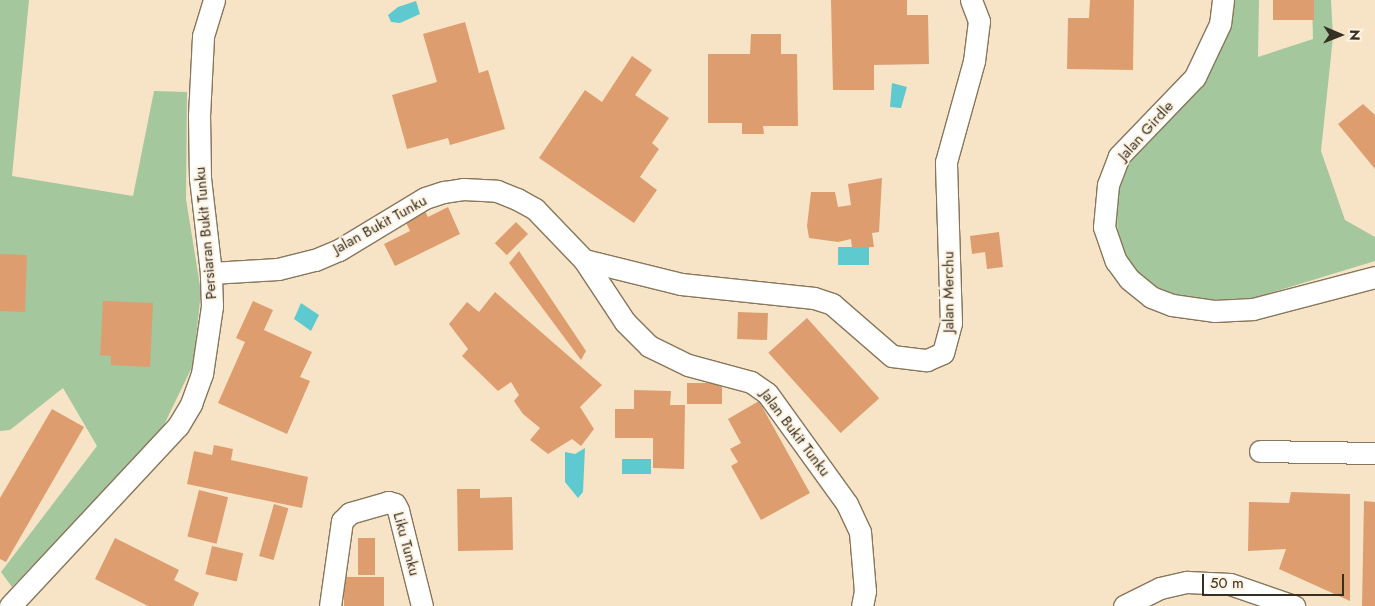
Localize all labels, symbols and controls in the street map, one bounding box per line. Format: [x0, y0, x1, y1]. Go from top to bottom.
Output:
north arrow [1315, 10, 1365, 60]
text: N [1345, 30, 1365, 41]
street label: Jalan Girdle [1114, 97, 1178, 165]
street label: Persiaran Bukit Tunku [191, 166, 221, 300]
street label: Jalan Bukit Tunku [330, 192, 430, 258]
street label: Jalan Merchu [940, 251, 958, 333]
street label: Jalan Bukit Tunku [756, 386, 834, 480]
street label: Liku Tunku [389, 510, 423, 578]
scale bar [1205, 564, 1348, 596]
text: 50 m [1210, 572, 1244, 594]

